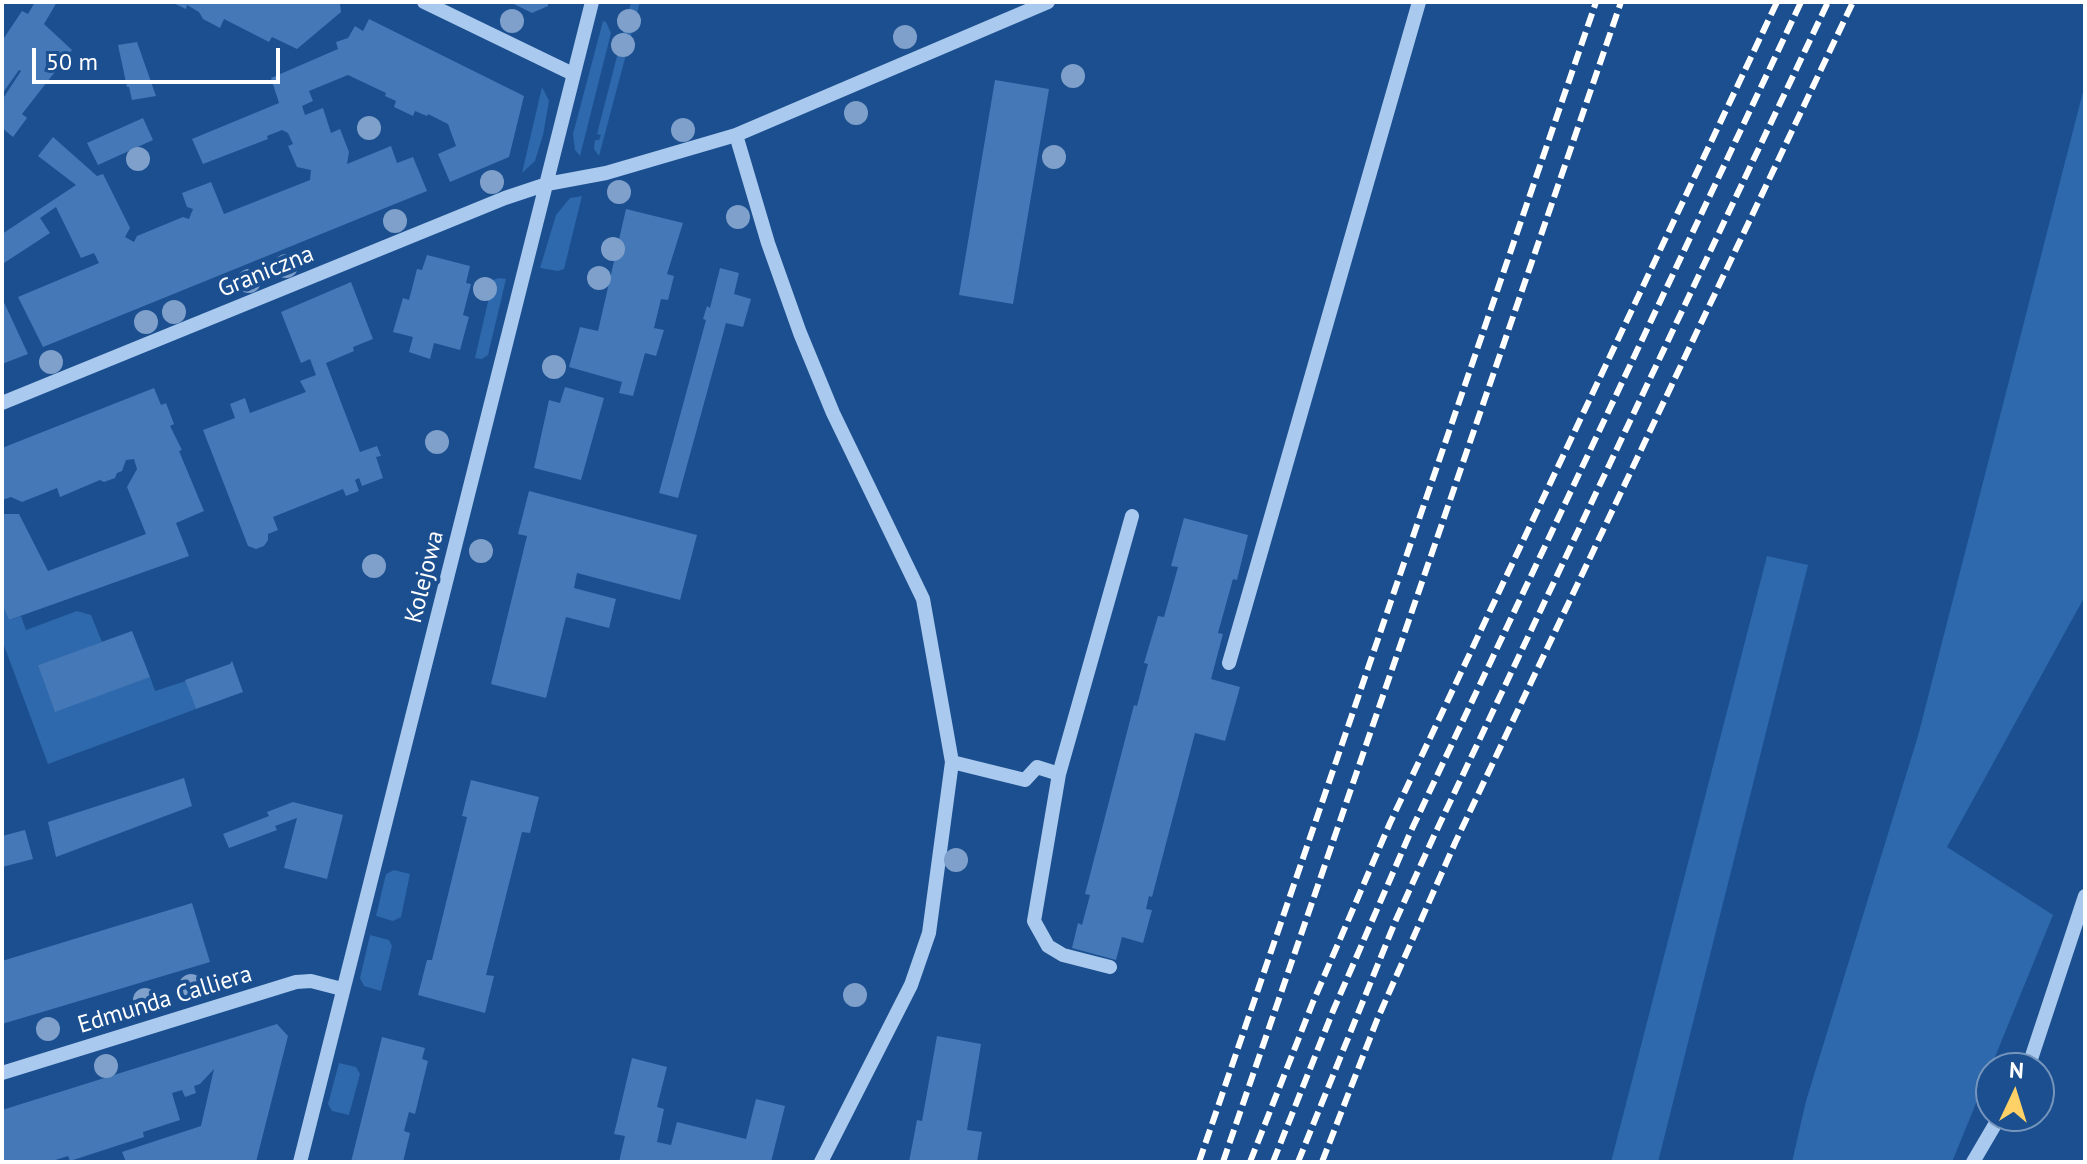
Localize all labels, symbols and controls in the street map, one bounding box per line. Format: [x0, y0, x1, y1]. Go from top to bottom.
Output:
scale bar [36, 32, 284, 82]
text: 50 m [46, 46, 98, 77]
street label: Graniczna [214, 240, 318, 304]
street label: Kolejowa [400, 528, 450, 626]
street label: Edmunda Calliera [75, 960, 255, 1040]
north arrow [1975, 1052, 2055, 1132]
text: N [2008, 1056, 2025, 1085]

